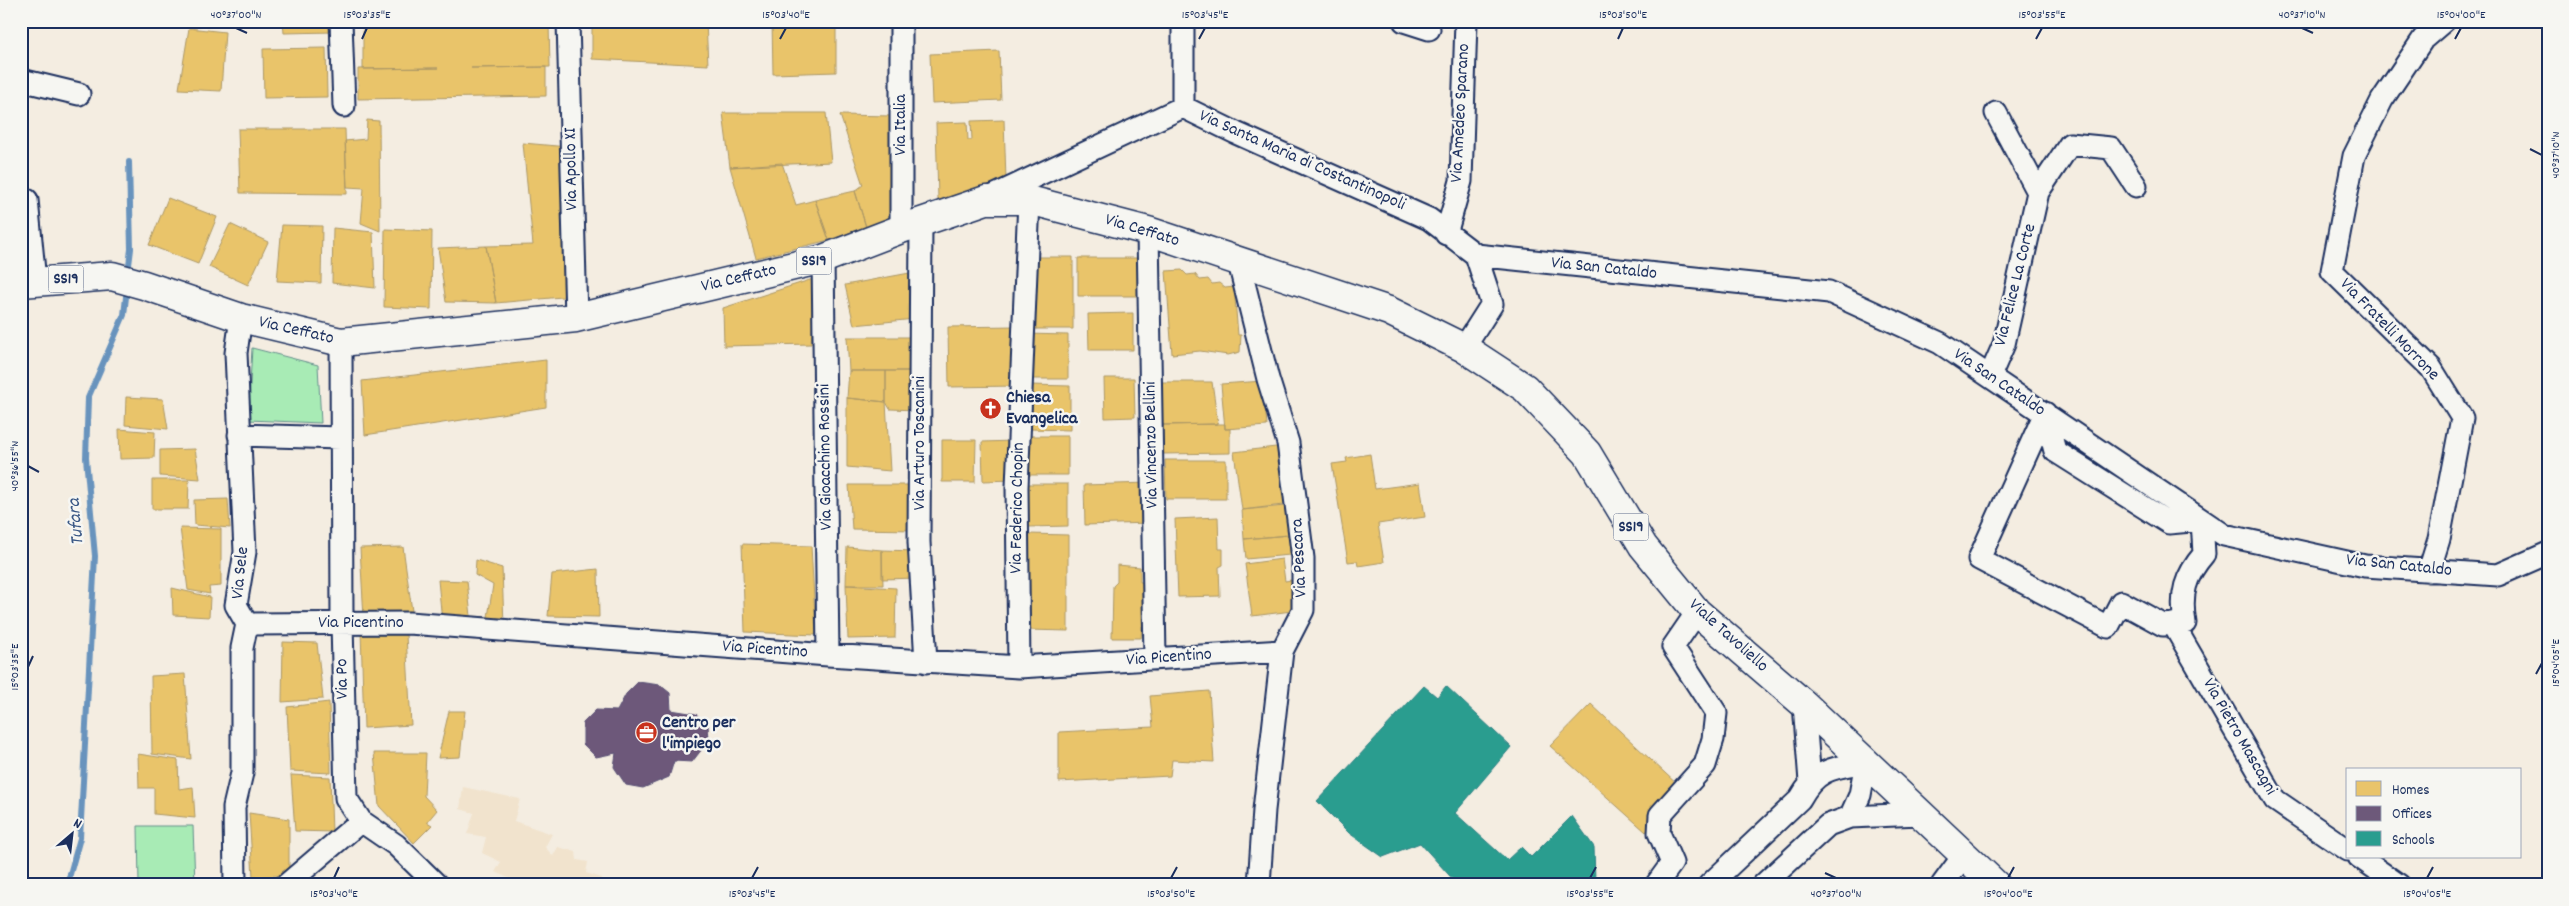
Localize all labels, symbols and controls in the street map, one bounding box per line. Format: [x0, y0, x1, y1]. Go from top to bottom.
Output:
text: 40°37'00"N [211, 7, 262, 24]
text: 15°03'35"E [344, 7, 391, 24]
text: 15°03'40"E [762, 7, 810, 24]
text: 15°03'45"E [1182, 7, 1229, 24]
text: 15°03'50"E [1599, 7, 1648, 24]
text: 15°03'55"E [2018, 7, 2066, 24]
text: 40°37'10"N [2278, 7, 2326, 24]
text: 15°04'00"E [2437, 7, 2486, 24]
street label: Via Amedeo Sparano [1445, 43, 1477, 183]
street label: Via Italia [889, 94, 914, 156]
street label: Via Santa Maria di Costantinopoli [1195, 104, 1409, 218]
street label: Via Apollo XI [559, 127, 585, 211]
text: 40°37'10"N [2548, 131, 2565, 179]
street label: Via Ceffato [1102, 208, 1182, 254]
street label: Via Felice La Corte [1989, 221, 2043, 349]
road number: SS19 [796, 248, 832, 274]
street label: Via San Cataldo [1550, 251, 1658, 287]
street label: Via Ceffato [699, 258, 779, 300]
road number: SS19 [48, 266, 84, 292]
street label: Via Fratelli Morrone [2333, 273, 2445, 387]
street label: Via Ceffato [256, 310, 336, 352]
street label: Via San Cataldo [1948, 343, 2050, 423]
street label: Via Arturo Toscanini [908, 376, 933, 510]
street label: Via Vincenzo Bellini [1138, 381, 1166, 509]
street label: Via Gioacchino Rossini [812, 383, 840, 531]
place label: Chiesa Evangelica [1006, 386, 1078, 432]
church icon: Chiesa Evangelica [978, 396, 1002, 420]
text: 40°36'55"N [7, 441, 24, 491]
street label: Via Federico Chopin [1004, 442, 1032, 574]
water label: Tufara [61, 496, 93, 547]
road number: SS19 [1614, 514, 1648, 540]
street label: Via Pescara [1285, 517, 1315, 598]
street label: Via Sele [226, 545, 256, 600]
street label: Via San Cataldo [2345, 548, 2453, 584]
street label: Viale Tavoliello [1682, 593, 1774, 679]
street label: Via Picentino [318, 611, 404, 636]
street label: Via Picentino [721, 635, 809, 665]
text: 15°04'05"E [2548, 639, 2565, 687]
text: 15°03'35"E [7, 643, 24, 690]
street label: Via Picentino [1125, 643, 1213, 673]
street label: Via Po [330, 658, 356, 700]
street label: Via Pietro Mascagni [2195, 674, 2283, 800]
place label: Centro per l'impiego [662, 711, 736, 757]
office icon: Centro per l'impiego [634, 721, 658, 745]
legend [2346, 768, 2522, 858]
text: Homes [2392, 780, 2430, 802]
text: Offices [2392, 804, 2432, 826]
north arrow [48, 808, 98, 858]
text: N [69, 814, 85, 835]
text: Schools [2392, 830, 2435, 852]
text: 15°03'40"E [310, 886, 358, 903]
text: 15°03'45"E [729, 886, 776, 903]
text: 15°03'50"E [1147, 886, 1196, 903]
text: 15°03'55"E [1566, 886, 1614, 903]
text: 40°37'00"N [1811, 886, 1862, 903]
text: 15°04'00"E [1984, 886, 2033, 903]
text: 15°04'05"E [2403, 886, 2451, 903]

